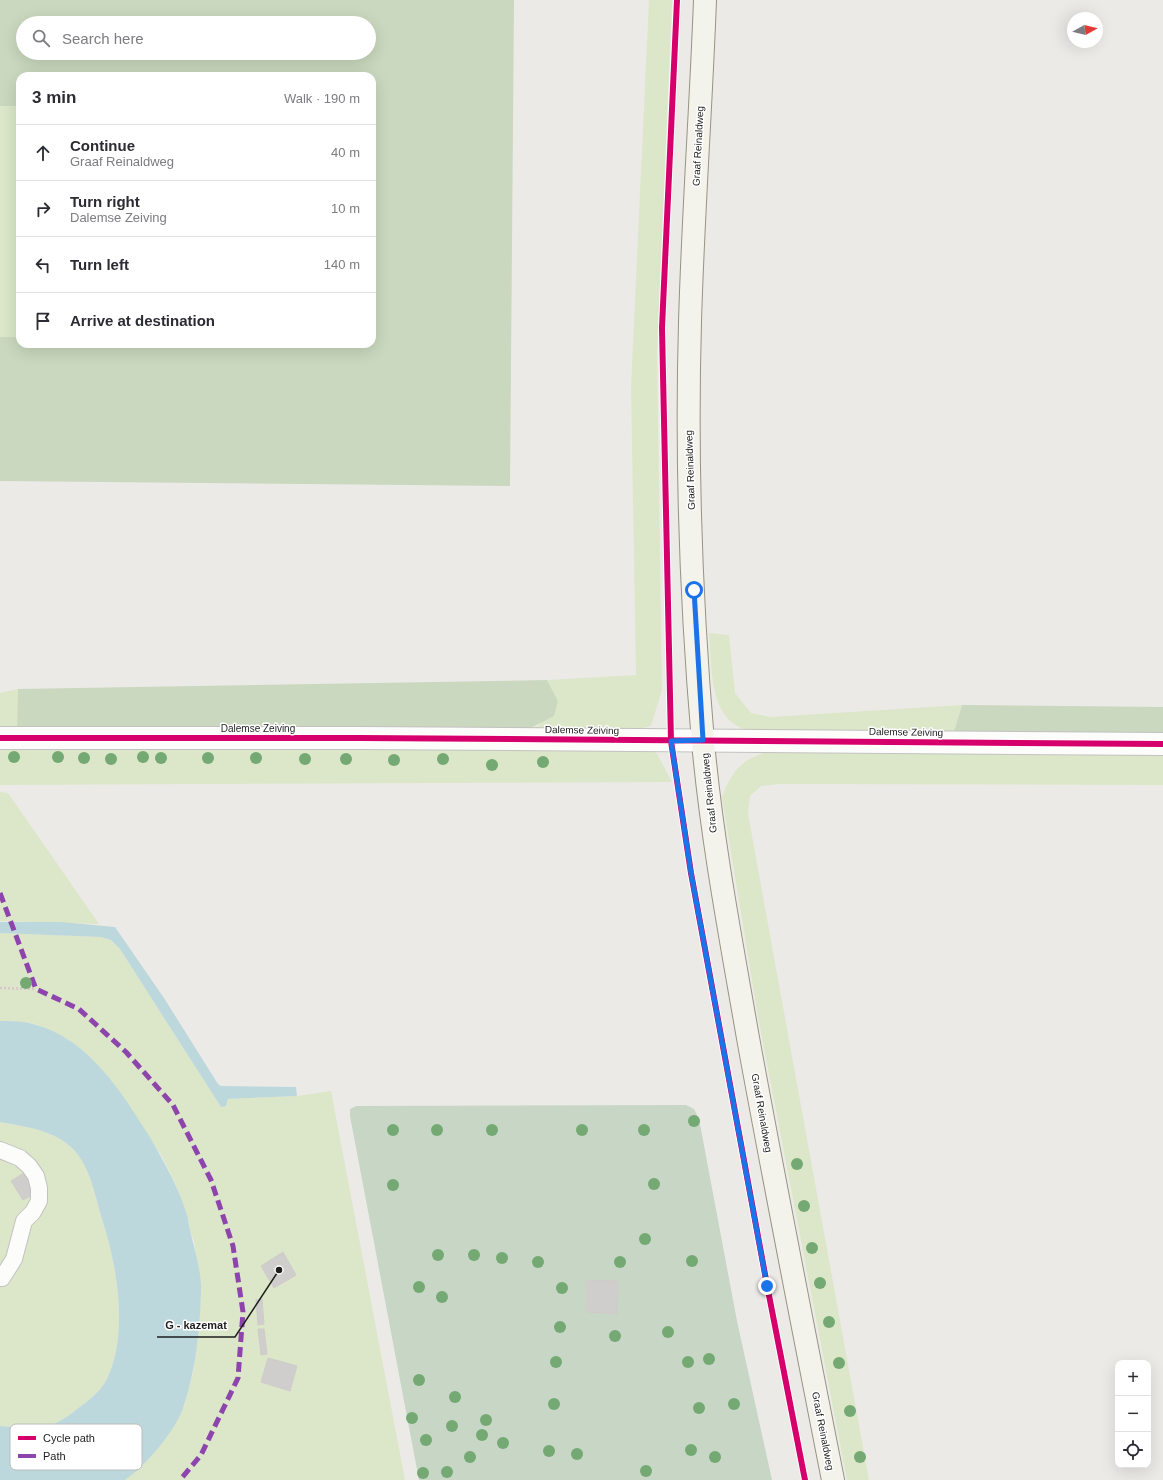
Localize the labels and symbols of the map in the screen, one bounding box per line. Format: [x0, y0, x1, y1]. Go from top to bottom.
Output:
north arrow [1067, 12, 1103, 48]
street label: Graaf Reinaldweg [690, 106, 706, 186]
street label: Graaf Reinaldweg [683, 430, 697, 510]
route start [685, 581, 703, 599]
street label: Dalemse Zeiving [221, 723, 295, 734]
street label: Dalemse Zeiving [545, 724, 619, 736]
street label: Dalemse Zeiving [869, 726, 943, 738]
street label: Graaf Reinaldweg [699, 753, 719, 833]
street label: Graaf Reinaldweg [750, 1073, 774, 1153]
route end [758, 1277, 776, 1295]
callout: G - kazemat [157, 1314, 235, 1337]
text: G - kazemat [165, 1319, 227, 1331]
street label: Graaf Reinaldweg [810, 1391, 836, 1471]
legend [10, 1424, 142, 1470]
text: Cycle path [43, 1432, 95, 1444]
text: Path [43, 1450, 66, 1462]

